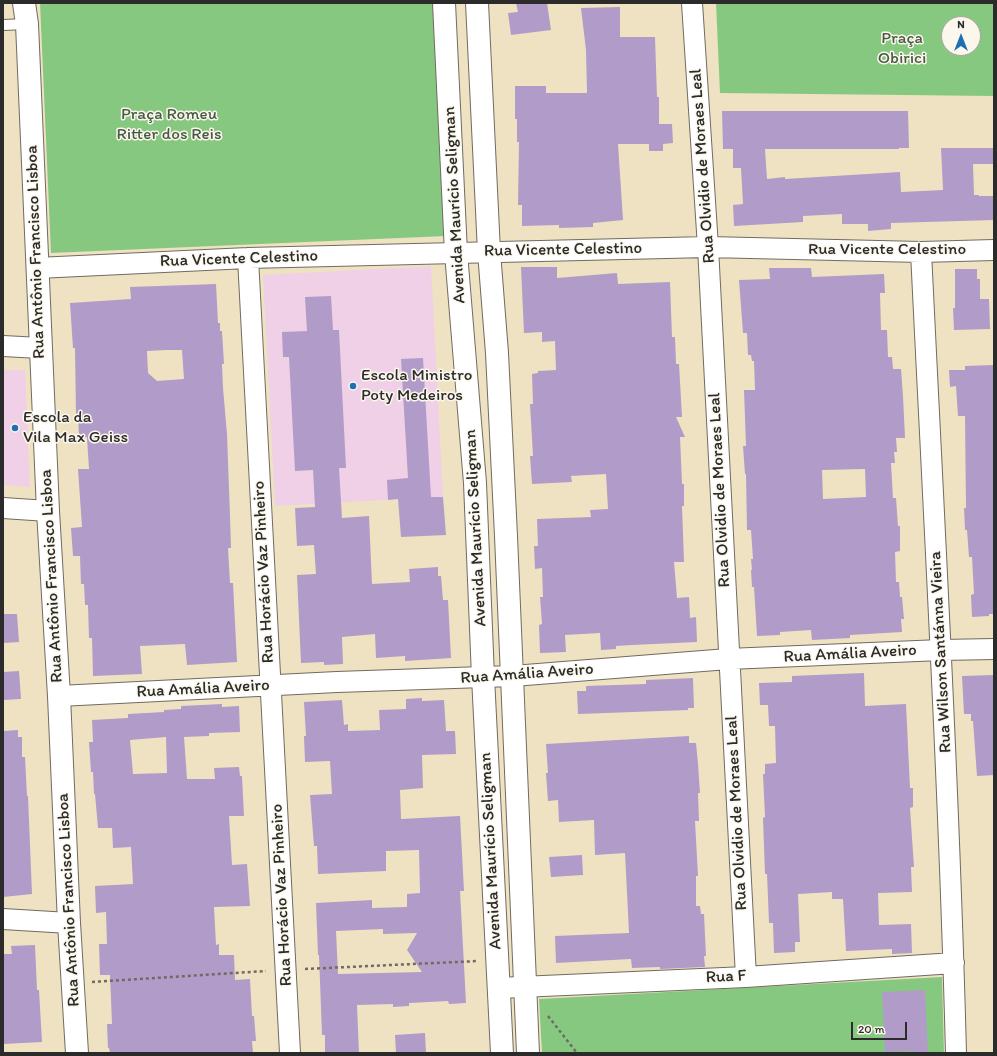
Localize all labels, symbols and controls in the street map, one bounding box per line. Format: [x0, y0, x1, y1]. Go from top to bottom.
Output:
north arrow [941, 16, 981, 56]
text: N [957, 18, 965, 31]
park label: Praça Obirici [878, 29, 926, 69]
street label: Rua Olvidio de Moraes Leal [686, 68, 720, 264]
park label: Praça Romeu Ritter dos Reis [116, 105, 222, 145]
street label: Avenida Maurício Seligman [440, 106, 470, 304]
street label: Rua Antônio Francisco Lisboa [22, 145, 50, 359]
street label: Rua Vicente Celestino [484, 238, 642, 262]
street label: Rua Vicente Celestino [808, 240, 966, 260]
street label: Rua Vicente Celestino [160, 246, 318, 272]
place label: Escola Ministro Poty Medeiros [361, 366, 472, 406]
marker: Escola Ministro Poty Medeiros [348, 381, 358, 391]
street label: Rua Olvidio de Moraes Leal [705, 392, 735, 588]
place label: Escola da Vila Max Geiss [23, 408, 128, 448]
marker: Escola da Vila Max Geiss [10, 423, 20, 433]
street label: Avenida Maurício Seligman [461, 429, 491, 627]
street label: Rua Antônio Francisco Lisboa [36, 469, 68, 683]
street label: Rua Horácio Vaz Pinheiro [249, 480, 279, 664]
street label: Rua Wilson Santánna Vieira [926, 550, 956, 754]
street label: Rua Amália Aveiro [783, 640, 917, 668]
street label: Rua Amália Aveiro [460, 659, 594, 689]
street label: Rua Amália Aveiro [136, 675, 270, 703]
street label: Rua Olvidio de Moraes Leal [722, 715, 752, 911]
street label: Avenida Maurício Seligman [476, 752, 506, 950]
street label: Rua Antônio Francisco Lisboa [53, 793, 85, 1007]
street label: Rua Horácio Vaz Pinheiro [267, 803, 297, 987]
street label: Rua F [705, 966, 747, 988]
scale bar [853, 1014, 909, 1040]
text: 20 m [858, 1022, 885, 1036]

